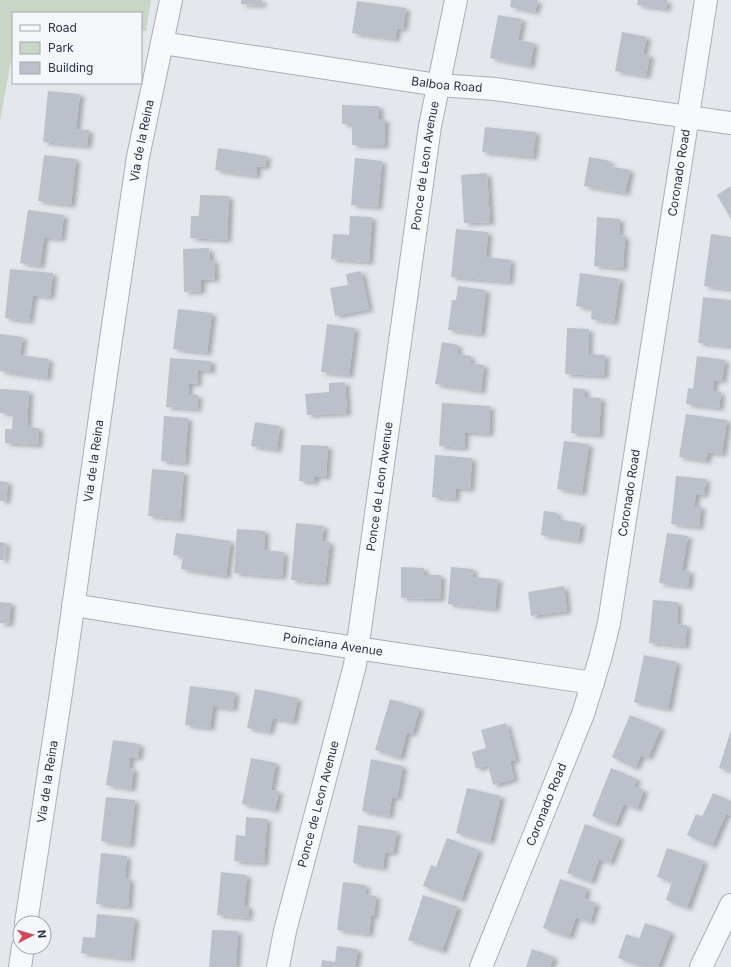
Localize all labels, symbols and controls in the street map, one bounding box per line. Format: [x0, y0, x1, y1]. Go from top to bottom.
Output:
legend [12, 12, 142, 84]
text: Road [48, 20, 77, 35]
text: Park [48, 40, 74, 55]
text: Building [48, 60, 93, 75]
street label: Balboa Road [410, 73, 483, 95]
street label: Via de la Reina [126, 98, 157, 183]
street label: Ponce de Leon Avenue [408, 100, 442, 231]
street label: Coronado Road [664, 128, 693, 218]
street label: Via de la Reina [80, 419, 107, 503]
street label: Ponce de Leon Avenue [363, 421, 396, 552]
street label: Coronado Road [615, 448, 643, 538]
street label: Poinciana Avenue [282, 629, 384, 659]
street label: Via de la Reina [33, 739, 61, 824]
street label: Ponce de Leon Avenue [294, 739, 342, 869]
street label: Coronado Road [523, 761, 569, 848]
north arrow [12, 915, 52, 955]
text: N [35, 929, 49, 939]

